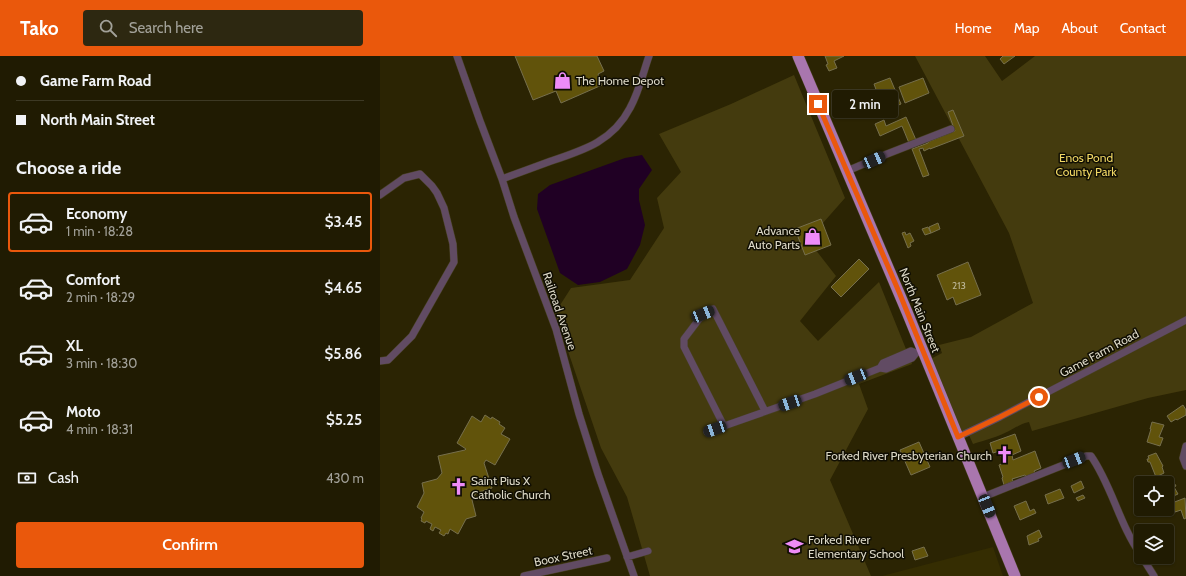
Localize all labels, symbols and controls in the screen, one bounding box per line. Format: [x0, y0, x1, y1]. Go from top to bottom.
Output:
search box [83, 10, 363, 46]
text: Tako [20, 17, 59, 40]
icon: search [97, 17, 119, 39]
text: Search here [129, 19, 203, 37]
text: Home [955, 19, 992, 37]
text: Map [1014, 19, 1039, 37]
text: About [1061, 19, 1098, 37]
text: Contact [1120, 19, 1166, 37]
shop icon: The Home Depot [553, 70, 573, 90]
text: Game Farm Road [40, 72, 151, 90]
place label: The Home Depot [576, 73, 664, 88]
callout: 2 min [832, 90, 898, 118]
route end [809, 95, 827, 113]
text: 2 min [849, 96, 881, 112]
text: North Main Street [40, 111, 155, 129]
car [861, 150, 887, 170]
park label: Enos Pond County Park [1055, 150, 1117, 179]
text: Choose a ride [16, 157, 121, 179]
icon: car [18, 204, 54, 240]
text: Economy [66, 205, 127, 223]
text: $3.45 [325, 213, 362, 231]
text: 1 min · 18:28 [66, 223, 133, 239]
place label: Advance Auto Parts [748, 223, 800, 252]
shop icon: Advance Auto Parts [803, 227, 823, 247]
street label: North Main Street [896, 265, 944, 355]
icon: car [18, 270, 54, 306]
street label: Railroad Avenue [540, 270, 580, 352]
text: Comfort [66, 271, 120, 289]
text: $4.65 [324, 279, 362, 297]
house number: 213 [952, 279, 966, 292]
text: 2 min · 18:29 [66, 289, 135, 305]
car [690, 304, 716, 324]
street label: Game Farm Road [1057, 326, 1141, 380]
icon: car [18, 336, 54, 372]
text: XL [66, 337, 83, 355]
text: $5.86 [324, 345, 362, 363]
text: 3 min · 18:30 [66, 355, 137, 371]
car [843, 367, 869, 387]
route start [1030, 388, 1048, 406]
car [777, 393, 803, 413]
icon: car [18, 402, 54, 438]
text: Moto [66, 403, 100, 421]
text: $5.25 [326, 411, 362, 429]
car [702, 419, 728, 439]
text: 4 min · 18:31 [66, 421, 133, 437]
church icon: Forked River Presbyterian Church [995, 445, 1015, 465]
place label: Forked River Presbyterian Church [826, 448, 992, 463]
car [1061, 450, 1087, 470]
icon: cash [16, 467, 38, 489]
text: Cash [48, 469, 79, 487]
text: 430 m [326, 470, 364, 486]
place label: Saint Pius X Catholic Church [471, 473, 550, 502]
map controls [1134, 476, 1174, 564]
button: locate [1134, 476, 1174, 516]
church icon: Saint Pius X Catholic Church [448, 477, 468, 497]
car [977, 493, 997, 519]
button: Confirm [16, 522, 364, 568]
button: layers [1134, 524, 1174, 564]
place label: Forked River Elementary School [808, 532, 904, 561]
school or university icon: Forked River Elementary School [785, 536, 805, 556]
street label: Boox Street [532, 542, 594, 570]

